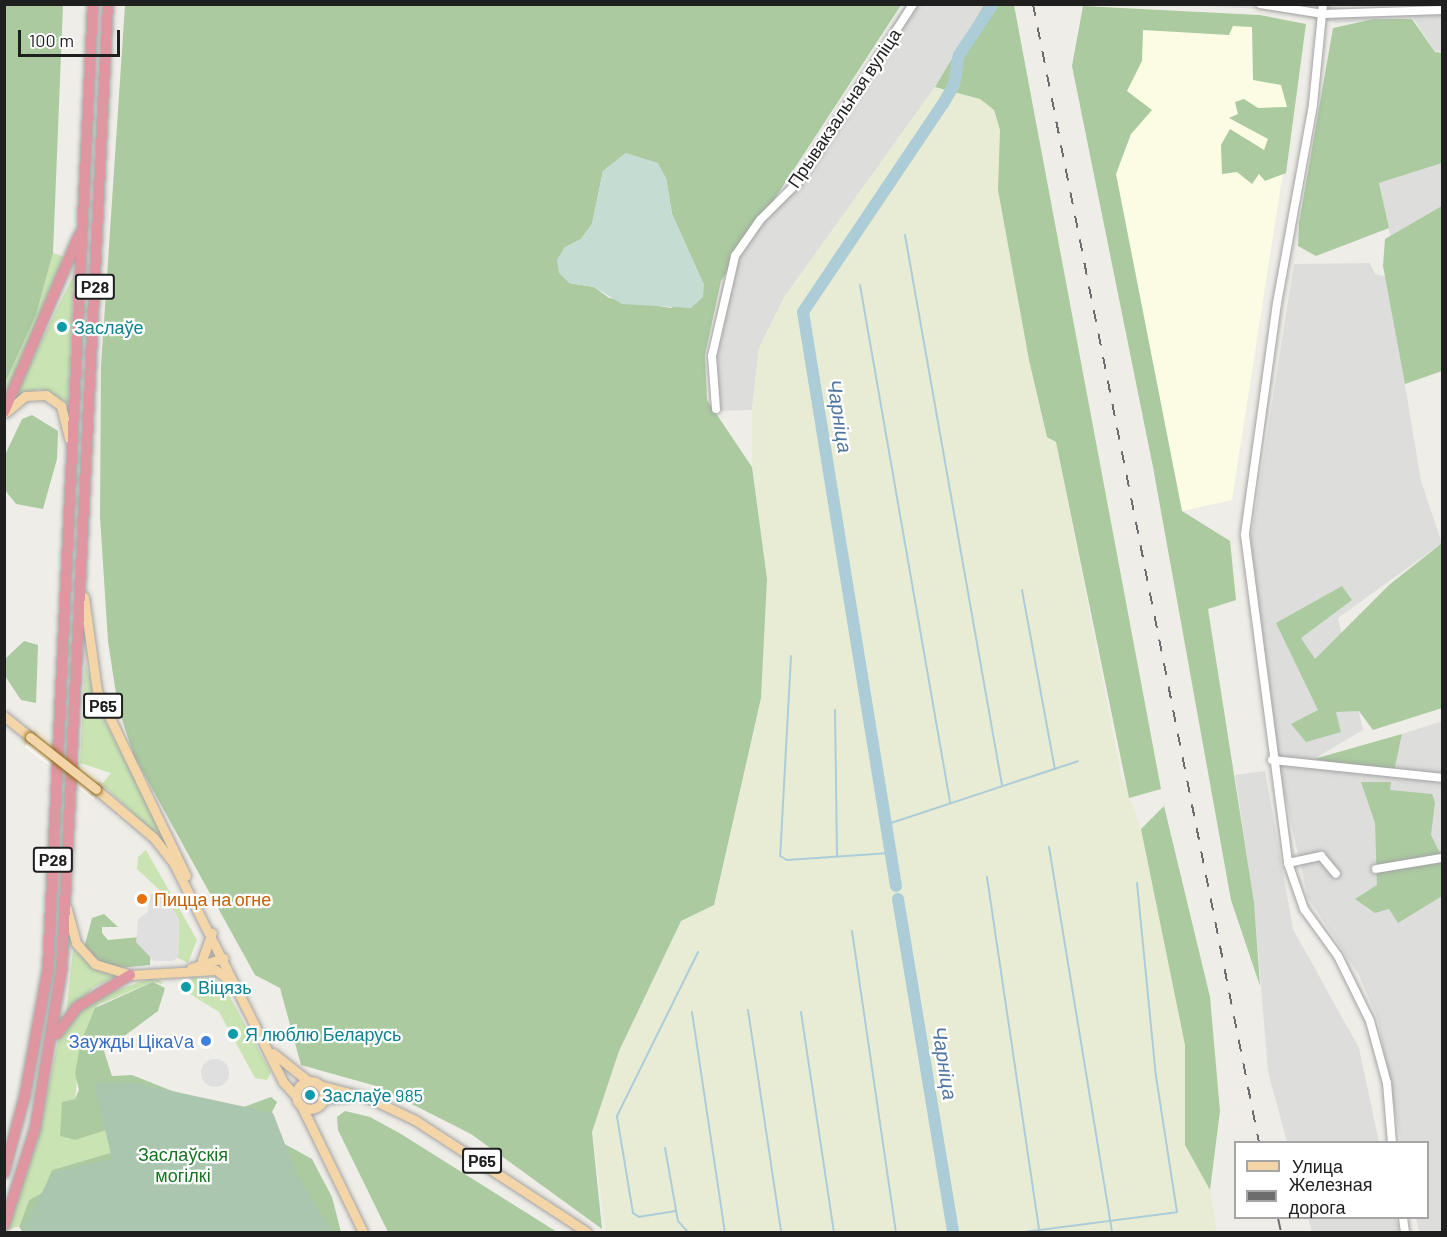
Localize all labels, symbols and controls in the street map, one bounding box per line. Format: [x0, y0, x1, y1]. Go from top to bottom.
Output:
scale bar [21, 18, 123, 56]
street label: Прывакзальная вуліца [783, 24, 905, 192]
text: 100 m [29, 29, 74, 51]
road number: Р28 [74, 274, 116, 300]
place label: Заслаўе [74, 316, 143, 338]
marker: Заслаўе [55, 320, 69, 334]
water label: Чарніца [822, 378, 858, 454]
road number: Р65 [82, 693, 124, 719]
road number: Р28 [32, 847, 74, 873]
place label: Пицца на огне [154, 888, 271, 910]
marker: Пицца на огне [135, 892, 149, 906]
place label: Віцязь [198, 976, 252, 998]
marker: Віцязь [179, 980, 193, 994]
place label: Я люблю Беларусь [245, 1023, 401, 1045]
water label: Чарніца [927, 1025, 963, 1101]
marker: Я люблю Беларусь [226, 1027, 240, 1041]
place label: Заужды ЦікаVа [69, 1030, 194, 1052]
marker: Заужды ЦікаVа [199, 1034, 213, 1048]
place label: Заслаўе 985 [322, 1084, 423, 1106]
marker: Заслаўе 985 [303, 1088, 317, 1102]
legend [1234, 1141, 1429, 1219]
park label: Заслаўскія могілкі [138, 1144, 228, 1186]
road number: Р65 [461, 1148, 503, 1174]
text: Улица [1292, 1155, 1343, 1177]
text: Железная дорога [1289, 1173, 1373, 1218]

